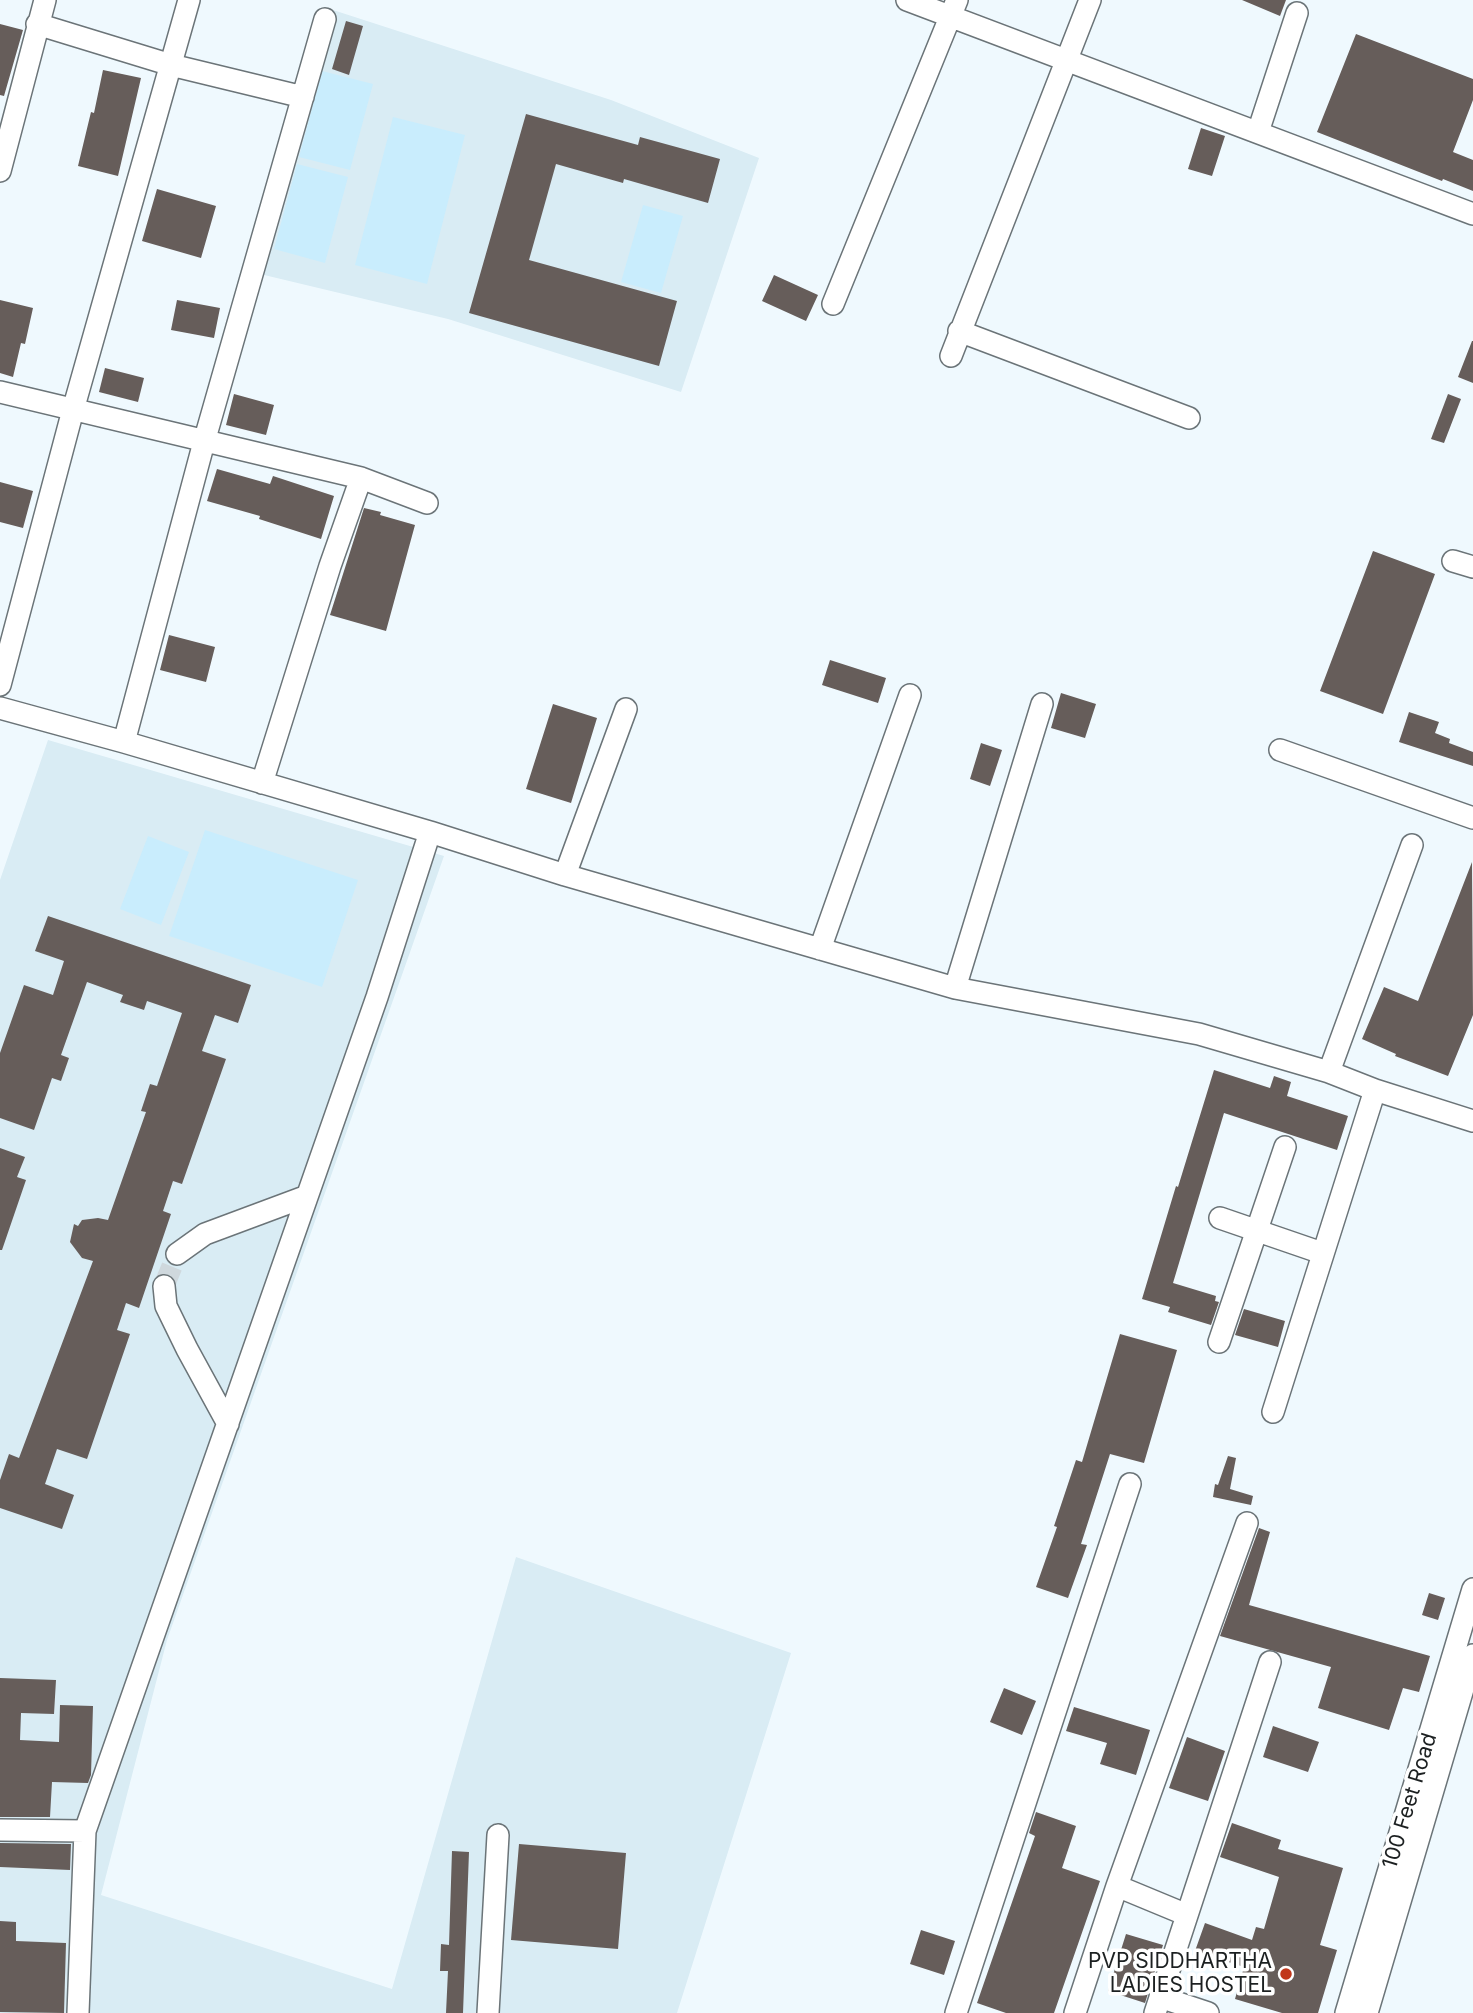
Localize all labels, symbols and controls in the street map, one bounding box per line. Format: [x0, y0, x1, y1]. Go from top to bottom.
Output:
street label: 100 Feet Road [1377, 1730, 1443, 1872]
place label: PVP SIDDHARTHA LADIES HOSTEL [1088, 1949, 1272, 1999]
marker: PVP SIDDHARTHA LADIES HOSTEL [1278, 1966, 1294, 1982]

